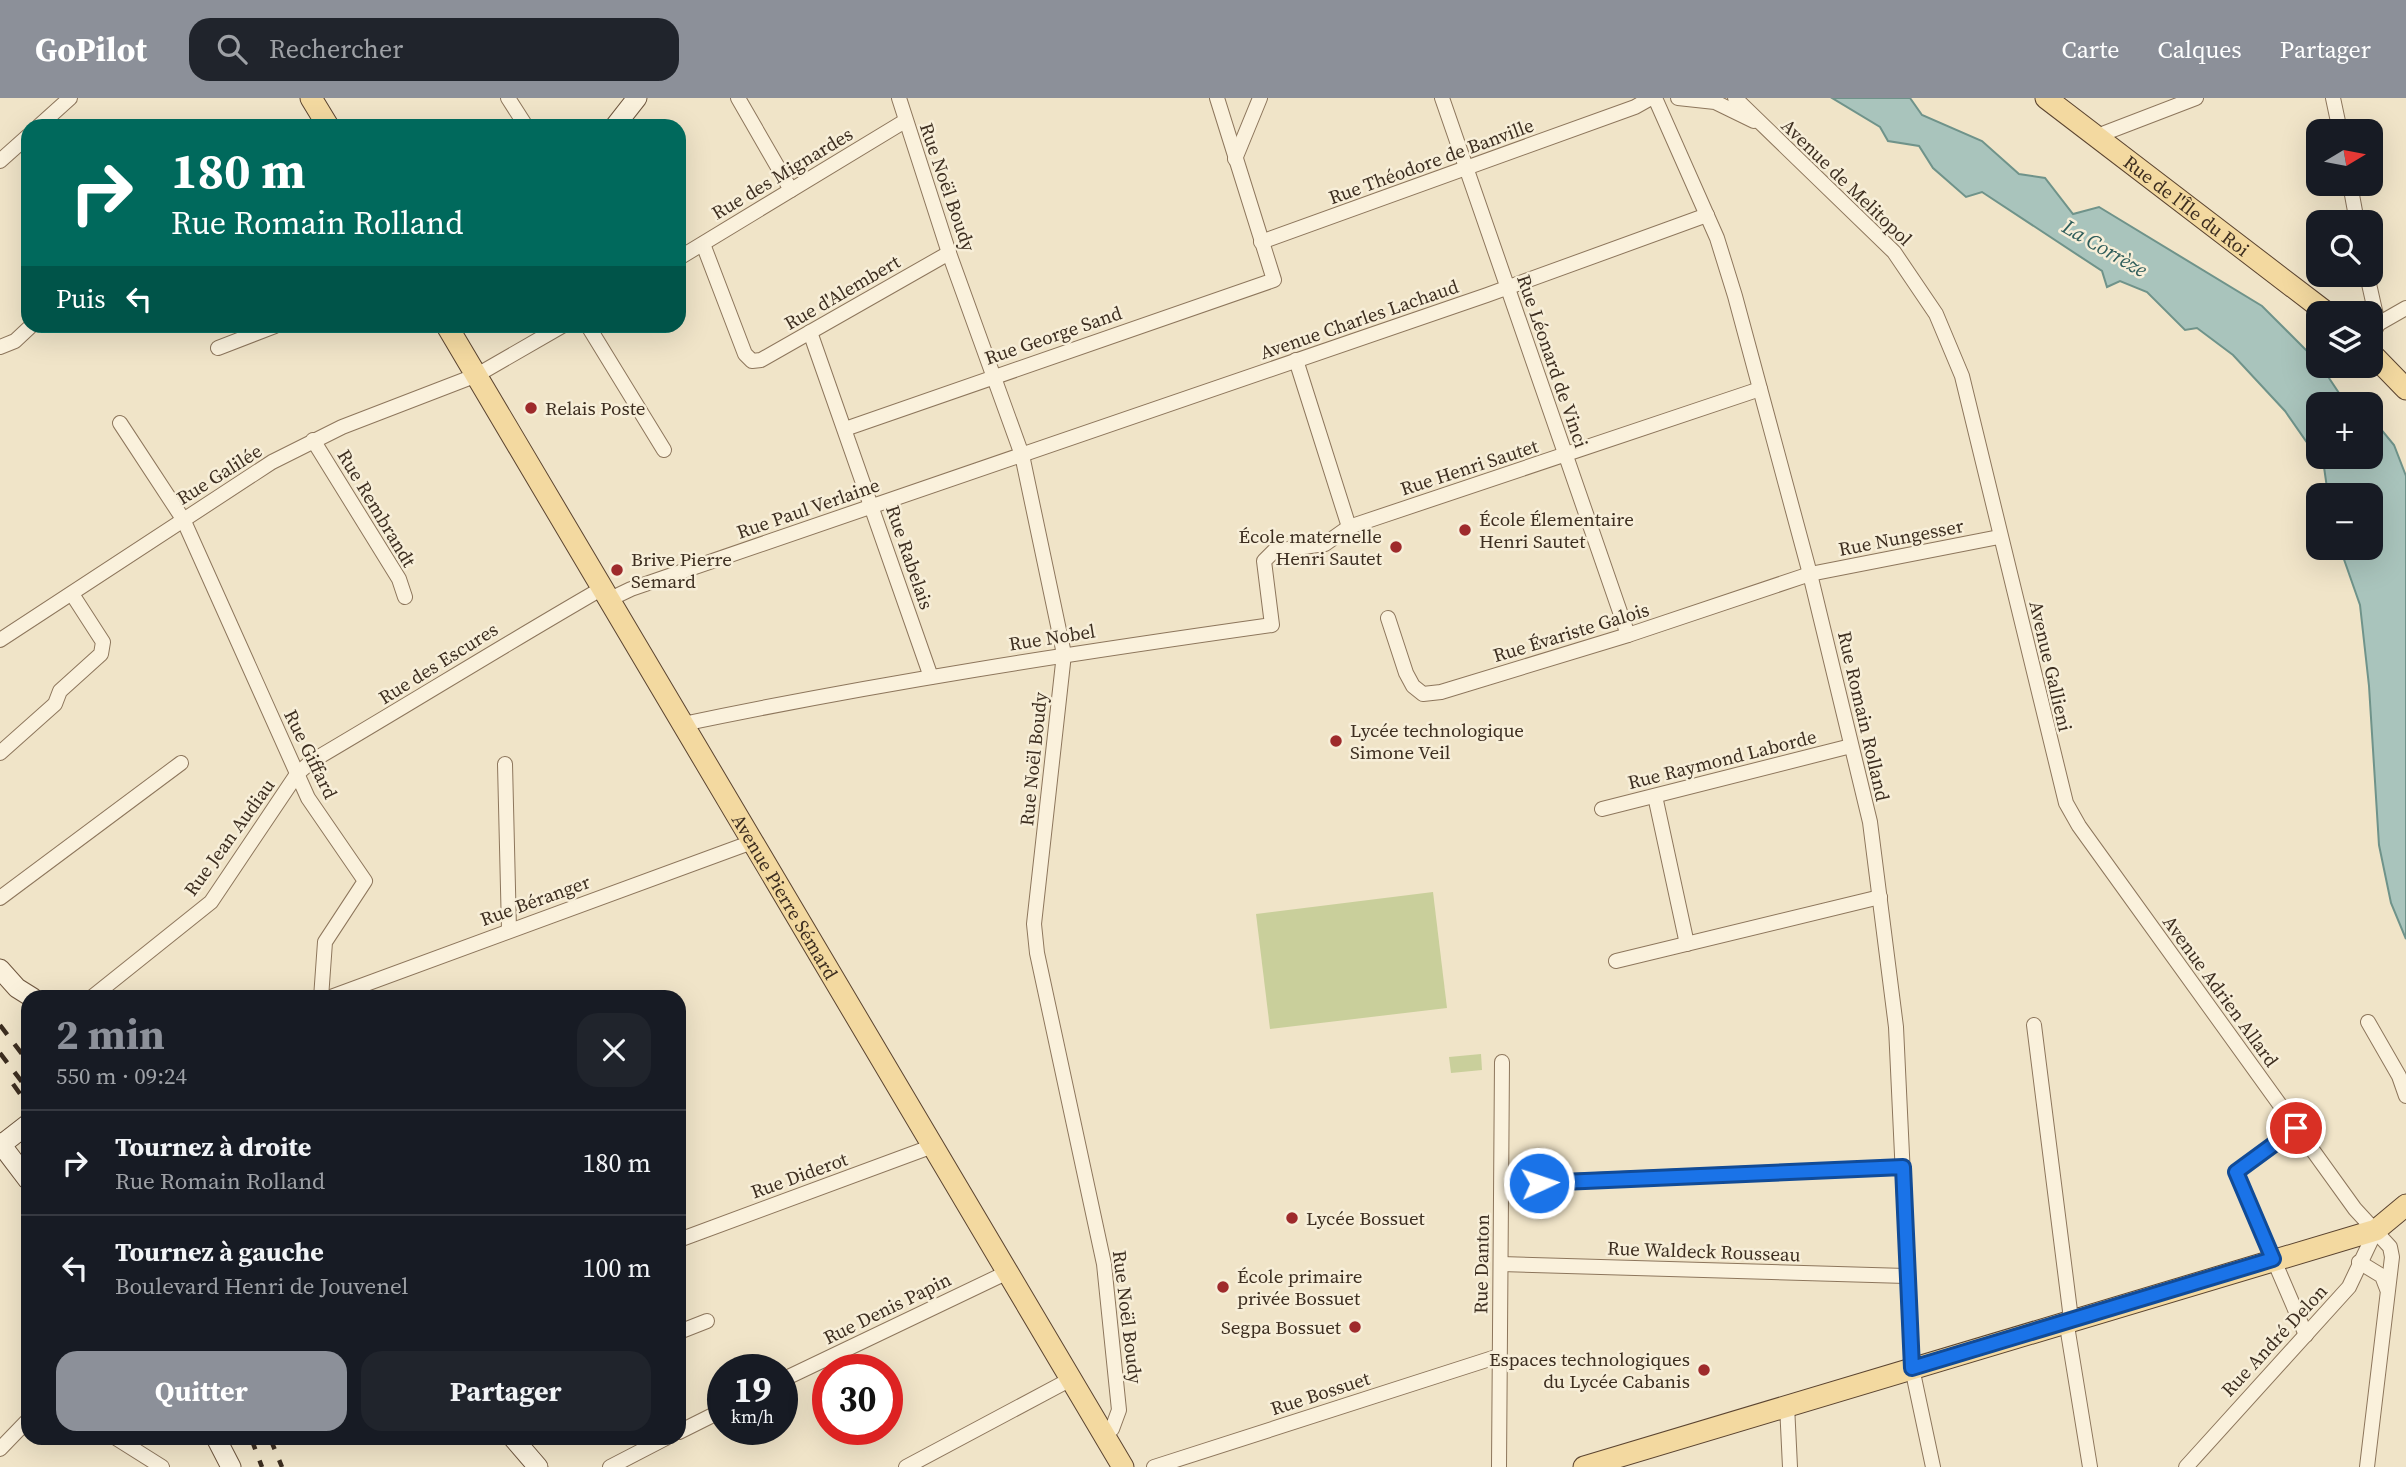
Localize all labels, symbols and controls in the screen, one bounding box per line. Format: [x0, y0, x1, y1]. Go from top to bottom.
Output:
search box [189, 18, 679, 81]
text: GoPilot [35, 27, 147, 72]
icon: search [213, 30, 251, 68]
text: Rechercher [269, 31, 403, 67]
text: Carte [2062, 33, 2120, 66]
text: Calques [2158, 33, 2242, 66]
text: Partager [2280, 33, 2371, 66]
street label: Rue Théodore de Banville [1325, 112, 1537, 210]
street label: Avenue de Melitopol [1776, 113, 1918, 252]
street label: Rue Noël Boudy [914, 119, 982, 255]
north arrow [2306, 119, 2384, 196]
map controls [2306, 119, 2383, 560]
street label: Rue des Mignardes [706, 121, 858, 225]
text: 180 m [171, 137, 306, 204]
icon: right [56, 147, 147, 238]
street label: Rue de l'Île du Roi [2118, 149, 2255, 262]
text: Rue Romain Rolland [171, 201, 463, 245]
button: search [2306, 210, 2383, 287]
water label: La Corrèze [2056, 212, 2153, 284]
street label: Rue d'Alembert [779, 248, 905, 336]
street label: Rue Léonard de Vinci [1511, 271, 1595, 451]
street label: Avenue Charles Lachaud [1256, 273, 1462, 365]
icon: left [120, 280, 158, 318]
text: Puis [56, 281, 106, 317]
street label: Rue George Sand [981, 299, 1125, 371]
button: layers [2306, 301, 2383, 378]
button: + [2306, 392, 2383, 469]
place label: Relais Poste [545, 395, 646, 421]
marker: Relais Poste [523, 400, 539, 416]
street label: Rue Henri Sautet [1397, 432, 1542, 502]
street label: Rue Galilée [171, 437, 267, 511]
street label: Rue Rembrandt [332, 444, 423, 572]
street label: Rue Paul Verlaine [733, 471, 883, 545]
button: − [2306, 483, 2383, 560]
street label: Rue Rabelais [880, 501, 940, 613]
place label: École Élementaire Henri Sautet [1479, 506, 1634, 554]
street label: Rue Nungesser [1836, 512, 1966, 562]
marker: École Élementaire Henri Sautet [1457, 522, 1473, 538]
place label: École maternelle Henri Sautet [1239, 523, 1383, 571]
marker: École maternelle Henri Sautet [1388, 539, 1404, 555]
place label: Brive Pierre Semard [631, 546, 732, 594]
marker: Brive Pierre Semard [609, 562, 625, 578]
street label: Rue Évariste Galois [1490, 596, 1652, 668]
street label: Avenue Gallieni [2023, 598, 2079, 734]
street label: Rue des Escures [373, 616, 503, 710]
street label: Rue Nobel [1007, 617, 1097, 657]
street label: Rue Romain Rolland [1832, 629, 1896, 804]
street label: Rue Noël Boudy [1013, 691, 1053, 827]
street label: Rue Giffard [278, 705, 344, 803]
place label: Lycée technologique Simone Veil [1350, 717, 1524, 765]
street label: Rue Raymond Laborde [1625, 723, 1819, 795]
marker: Lycée technologique Simone Veil [1328, 733, 1344, 749]
street label: Rue Jean Audiau [178, 773, 280, 901]
street label: Avenue Pierre Sémard [726, 809, 844, 984]
street label: Rue Béranger [476, 868, 594, 932]
street label: Avenue Adrien Allard [2157, 910, 2285, 1072]
text: 2 min [56, 1005, 165, 1063]
button: close [577, 1013, 651, 1087]
text: 550 m · 09:24 [56, 1060, 187, 1092]
pin [2266, 1098, 2326, 1158]
icon: arrive [2277, 1109, 2315, 1147]
text: Tournez à droite [115, 1129, 311, 1165]
icon: right [56, 1144, 94, 1182]
text: 180 m [583, 1145, 651, 1181]
street label: Rue Diderot [747, 1145, 852, 1204]
position arrow [1502, 1146, 1576, 1220]
text: Rue Romain Rolland [115, 1165, 325, 1197]
place label: Lycée Bossuet [1306, 1205, 1426, 1231]
marker: Lycée Bossuet [1284, 1210, 1300, 1226]
street label: Rue Danton [1467, 1214, 1495, 1314]
text: Tournez à gauche [115, 1234, 324, 1270]
street label: Rue Waldeck Rousseau [1607, 1235, 1801, 1267]
icon: left [56, 1249, 94, 1287]
street label: Rue Noël Boudy [1107, 1249, 1149, 1386]
text: 100 m [583, 1250, 651, 1286]
place label: École primaire privée Bossuet [1237, 1263, 1363, 1311]
street label: Rue Denis Papin [819, 1266, 955, 1350]
text: Boulevard Henri de Jouvenel [115, 1270, 408, 1302]
street label: Rue André Delon [2215, 1278, 2333, 1402]
marker: École primaire privée Bossuet [1215, 1279, 1231, 1295]
place label: Segpa Bossuet [1221, 1314, 1342, 1340]
marker: Segpa Bossuet [1347, 1319, 1363, 1335]
place label: Espaces technologiques du Lycée Cabanis [1489, 1346, 1690, 1394]
button: Quitter [56, 1351, 347, 1431]
button: Partager [361, 1351, 651, 1431]
speed limit sign: 30 [812, 1354, 903, 1445]
marker: Espaces technologiques du Lycée Cabanis [1696, 1362, 1712, 1378]
street label: Rue Bossuet [1267, 1365, 1374, 1421]
text: 19 [734, 1366, 771, 1414]
text: km/h [731, 1404, 774, 1429]

